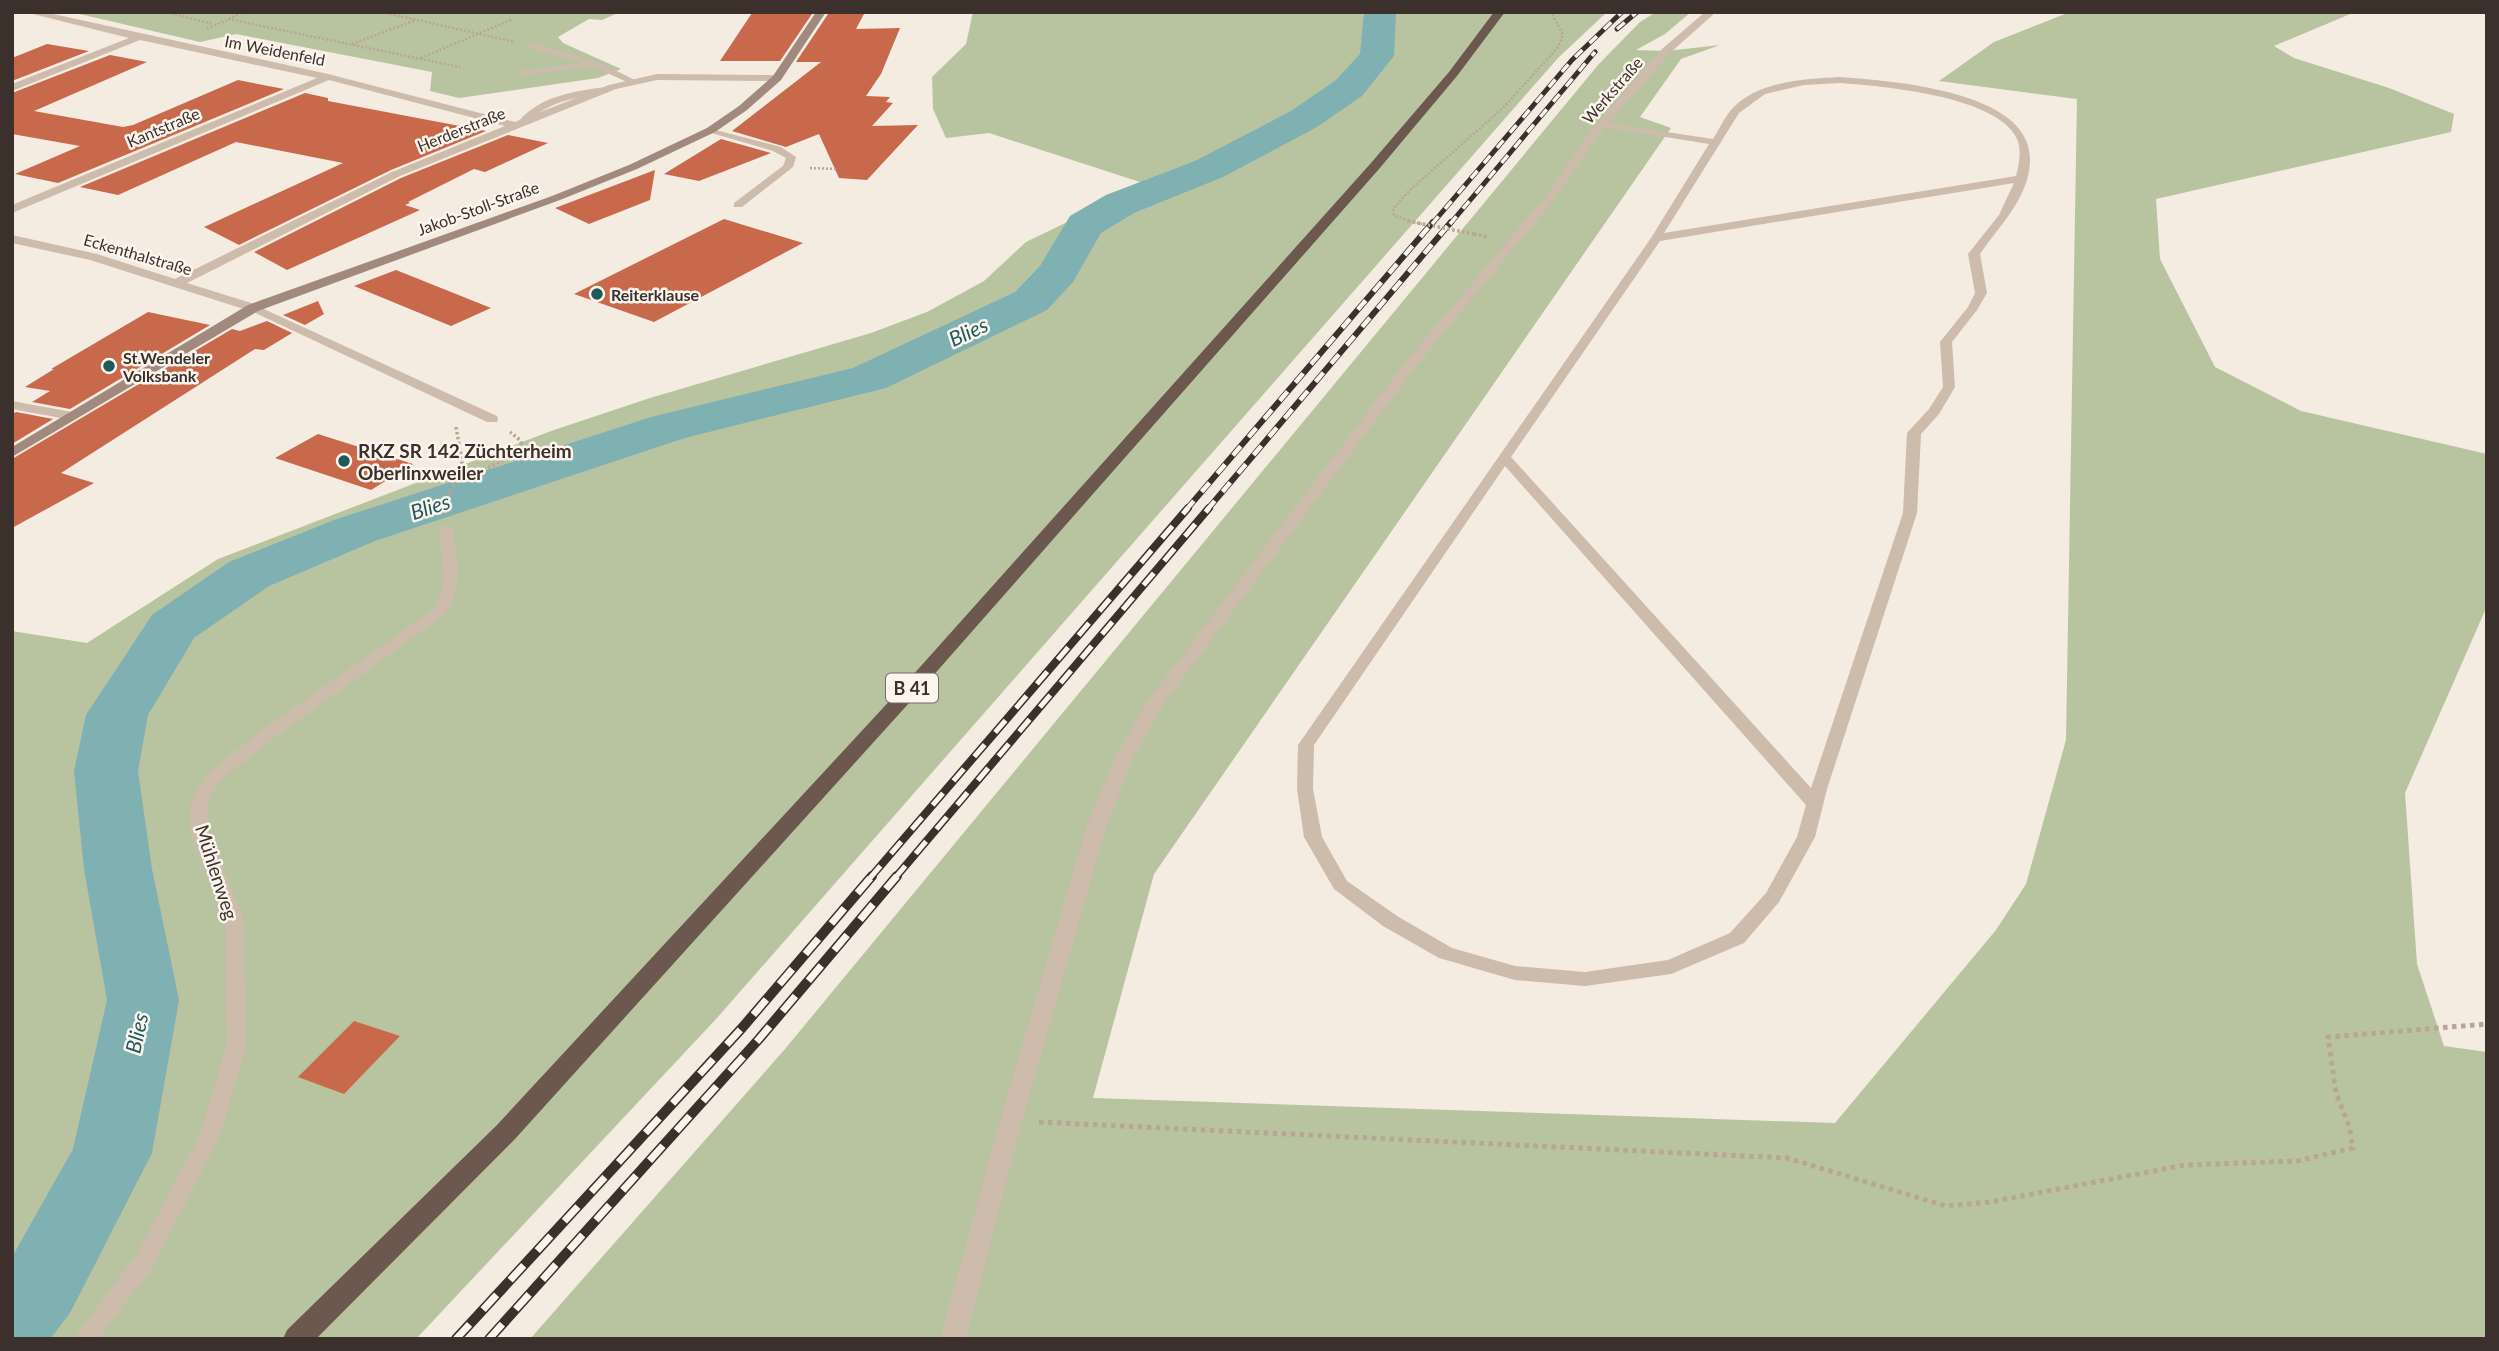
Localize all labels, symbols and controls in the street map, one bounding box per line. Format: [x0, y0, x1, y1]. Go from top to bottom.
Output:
street label: Im Weidenfeld [223, 31, 327, 69]
street label: Werkstraße [1578, 53, 1646, 127]
street label: Kantstraße [124, 103, 202, 151]
street label: Herderstraße [414, 103, 508, 155]
street label: Jakob-Stoll-Straße [415, 177, 541, 239]
street label: Eckenthalstraße [82, 229, 194, 279]
place label: Reiterklause [611, 285, 699, 304]
marker: Reiterklause [589, 286, 605, 302]
water label: Blies [944, 311, 992, 351]
place label: St.Wendeler Volksbank [122, 348, 210, 385]
marker: St.Wendeler Volksbank [101, 358, 117, 374]
place label: RKZ SR 142 Züchterheim Oberlinxweiler [358, 439, 572, 484]
marker: RKZ SR 142 Züchterheim Oberlinxweiler [336, 453, 352, 469]
water label: Blies [407, 488, 453, 524]
road number: B 41 [886, 674, 938, 702]
street label: Mühlenweg [191, 822, 243, 922]
water label: Blies [120, 1011, 152, 1055]

